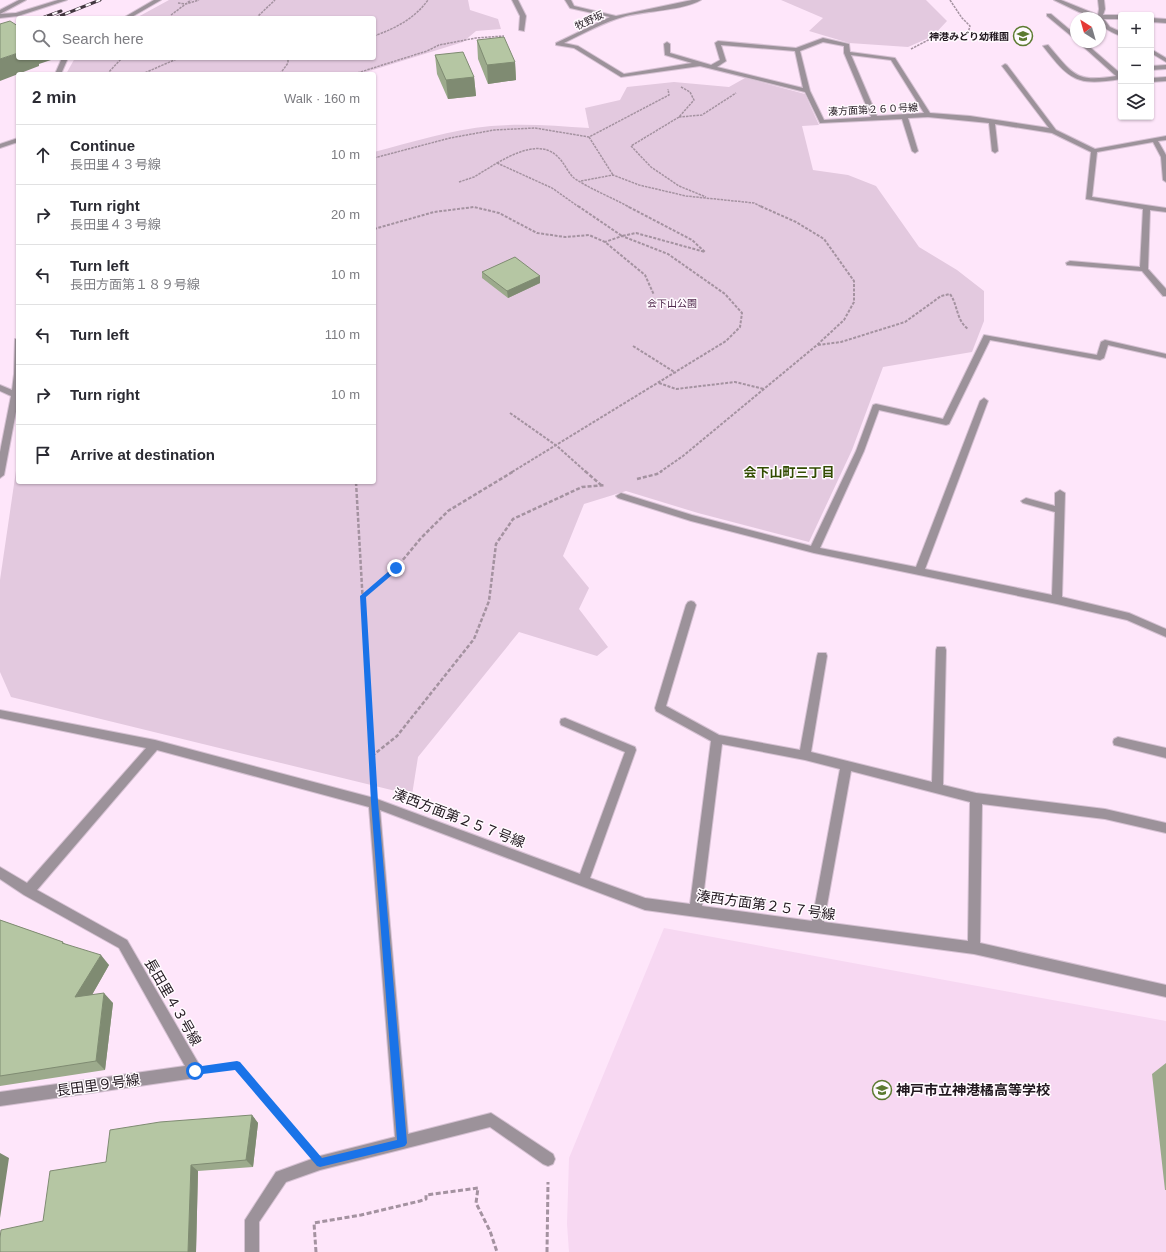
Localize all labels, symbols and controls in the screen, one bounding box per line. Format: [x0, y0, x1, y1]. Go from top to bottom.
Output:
street label: 牧野坂 [573, 9, 605, 32]
north arrow [1070, 12, 1106, 48]
map controls [1118, 12, 1154, 120]
button: + [1118, 12, 1154, 48]
search box [16, 16, 376, 60]
school or university icon: 神港みどり幼稚園 [1012, 25, 1034, 47]
icon: search [30, 27, 52, 49]
text: Search here [62, 30, 144, 47]
place label: 神港みどり幼稚園 [929, 31, 1009, 42]
button: − [1118, 48, 1154, 84]
button: layers [1118, 84, 1154, 120]
text: 2 min [32, 88, 76, 107]
text: Walk · 160 m [284, 91, 360, 106]
street label: 湊方面第２６０号線 [828, 102, 918, 117]
text: Continue [70, 137, 135, 154]
icon: ahead [32, 144, 54, 166]
text: 10 m [331, 147, 360, 162]
text: 長田里４３号線 [70, 157, 161, 172]
text: Turn right [70, 197, 140, 214]
icon: right [32, 204, 54, 226]
text: 20 m [331, 207, 360, 222]
text: 長田里４３号線 [70, 217, 161, 232]
text: Turn left [70, 257, 129, 274]
icon: left [32, 264, 54, 286]
text: 10 m [331, 267, 360, 282]
text: 長田方面第１８９号線 [70, 277, 200, 292]
park label: 会下山公園 [647, 298, 697, 309]
icon: left [32, 324, 54, 346]
text: Turn left [70, 326, 129, 343]
text: 110 m [325, 327, 360, 342]
icon: right [32, 384, 54, 406]
text: Turn right [70, 386, 140, 403]
text: 10 m [331, 387, 360, 402]
icon: arrive [32, 444, 54, 466]
text: Arrive at destination [70, 446, 215, 463]
district label: 会下山町三丁目 [743, 465, 835, 480]
route end [387, 559, 405, 577]
street label: 湊西方面第２５７号線 [391, 785, 527, 851]
street label: 湊西方面第２５７号線 [696, 887, 836, 923]
street label: 長田里４３号線 [142, 956, 204, 1048]
route start [186, 1062, 204, 1080]
street label: 長田里９号線 [55, 1071, 141, 1099]
school or university icon: 神戸市立神港橘高等学校 [871, 1079, 893, 1101]
place label: 神戸市立神港橘高等学校 [896, 1082, 1050, 1098]

